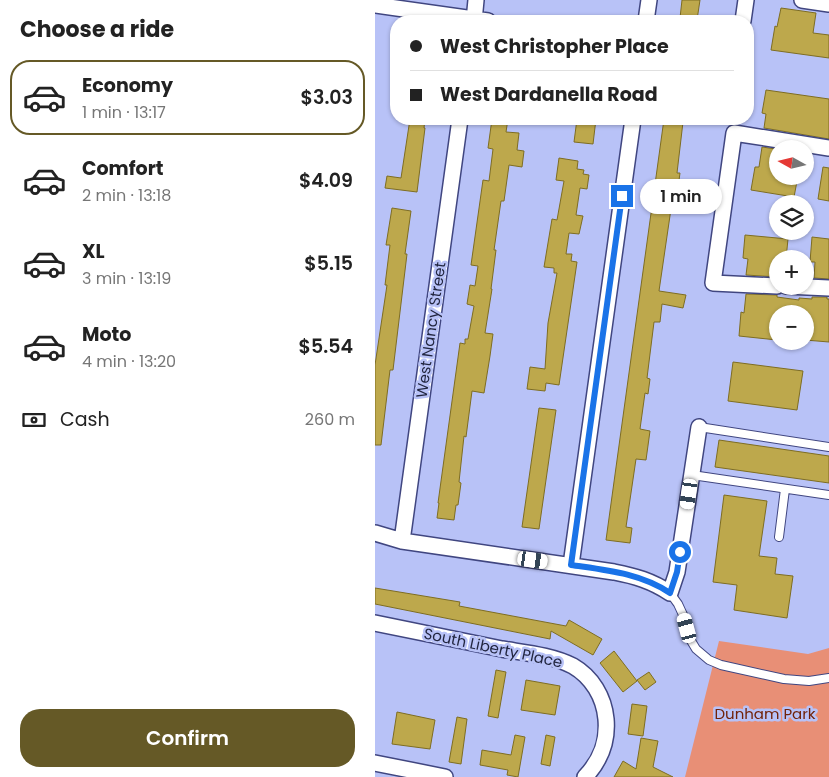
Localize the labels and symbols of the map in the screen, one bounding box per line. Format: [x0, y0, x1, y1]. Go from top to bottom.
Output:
north arrow [769, 140, 814, 185]
callout: 1 min [639, 178, 722, 214]
route end [611, 185, 633, 207]
street label: West Nancy Street [411, 261, 450, 399]
car [679, 478, 698, 510]
route start [669, 541, 691, 563]
car [517, 550, 548, 570]
car [675, 612, 698, 644]
street label: South Liberty Place [422, 623, 564, 672]
park label: Dunham Park [714, 703, 816, 724]

